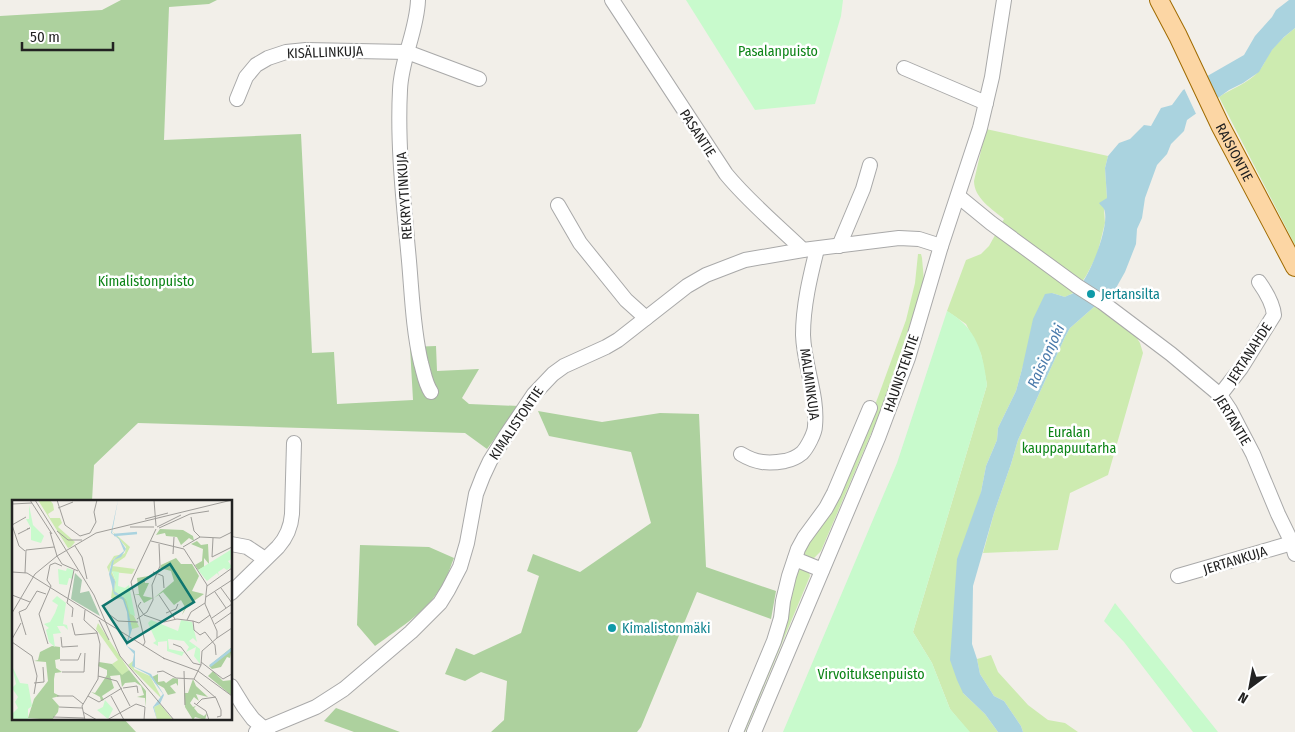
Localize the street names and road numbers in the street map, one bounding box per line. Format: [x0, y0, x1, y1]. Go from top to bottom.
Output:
street label: KISÄLLINKUJA [286, 43, 364, 62]
street label: PASANTIE [676, 106, 719, 161]
street label: RAISIONTIE [1212, 121, 1256, 185]
street label: REKRYYTINKUJA [393, 151, 416, 241]
street label: JERTANAHDE [1223, 319, 1276, 387]
street label: HAUNISTENTIE [880, 332, 923, 414]
street label: MALMINKUJA [796, 347, 823, 422]
street label: KIMALISTONTIE [486, 383, 547, 463]
street label: JERTANTIE [1211, 392, 1255, 449]
street label: JERTANKUJA [1201, 543, 1270, 578]

